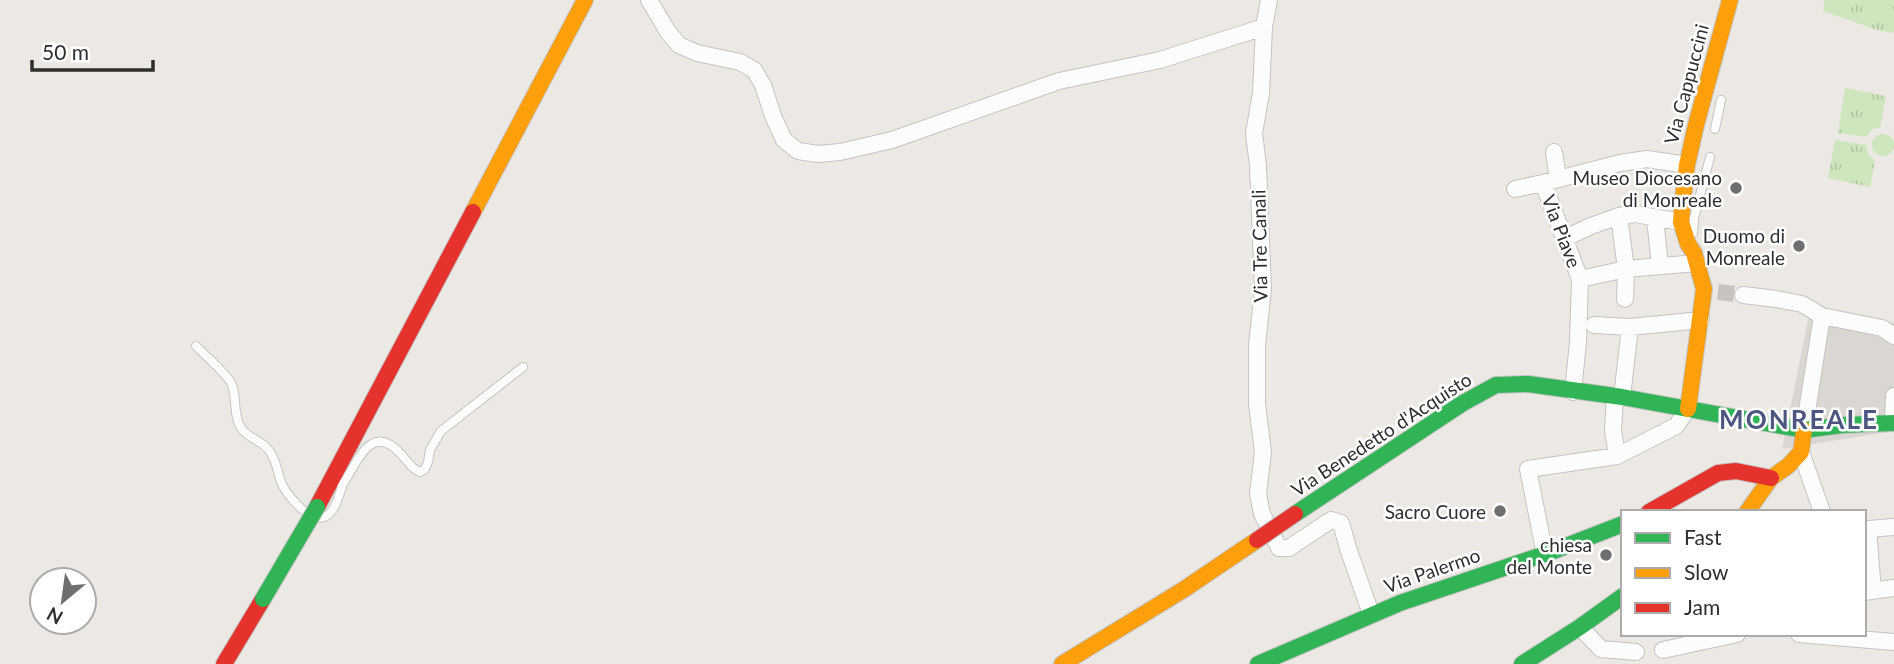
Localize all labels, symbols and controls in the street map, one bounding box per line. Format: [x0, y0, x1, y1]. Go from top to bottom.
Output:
street label: Via Cappuccini [1659, 21, 1713, 147]
scale bar [32, 28, 152, 72]
text: 50 m [42, 39, 89, 64]
place label: Museo Diocesano di Monreale [1572, 166, 1722, 211]
marker: Museo Diocesano di Monreale [1728, 180, 1744, 196]
street label: Via Tre Canali [1247, 189, 1271, 303]
street label: Via Piave [1538, 191, 1586, 271]
place label: Duomo di Monreale [1703, 224, 1785, 269]
marker: Duomo di Monreale [1791, 238, 1807, 254]
street label: Via Benedetto d'Acquisto [1287, 367, 1475, 501]
district label: MONREALE [1719, 403, 1879, 435]
place label: Sacro Cuore [1385, 500, 1486, 523]
marker: Sacro Cuore [1492, 503, 1508, 519]
legend [1621, 510, 1866, 636]
text: Fast [1684, 524, 1722, 549]
place label: chiesa del Monte [1507, 533, 1592, 578]
street label: Via Palermo [1381, 543, 1483, 597]
marker: chiesa del Monte [1598, 547, 1614, 563]
text: Slow [1684, 559, 1729, 584]
north arrow [28, 566, 98, 636]
text: Jam [1684, 594, 1720, 619]
text: N [43, 603, 66, 630]

